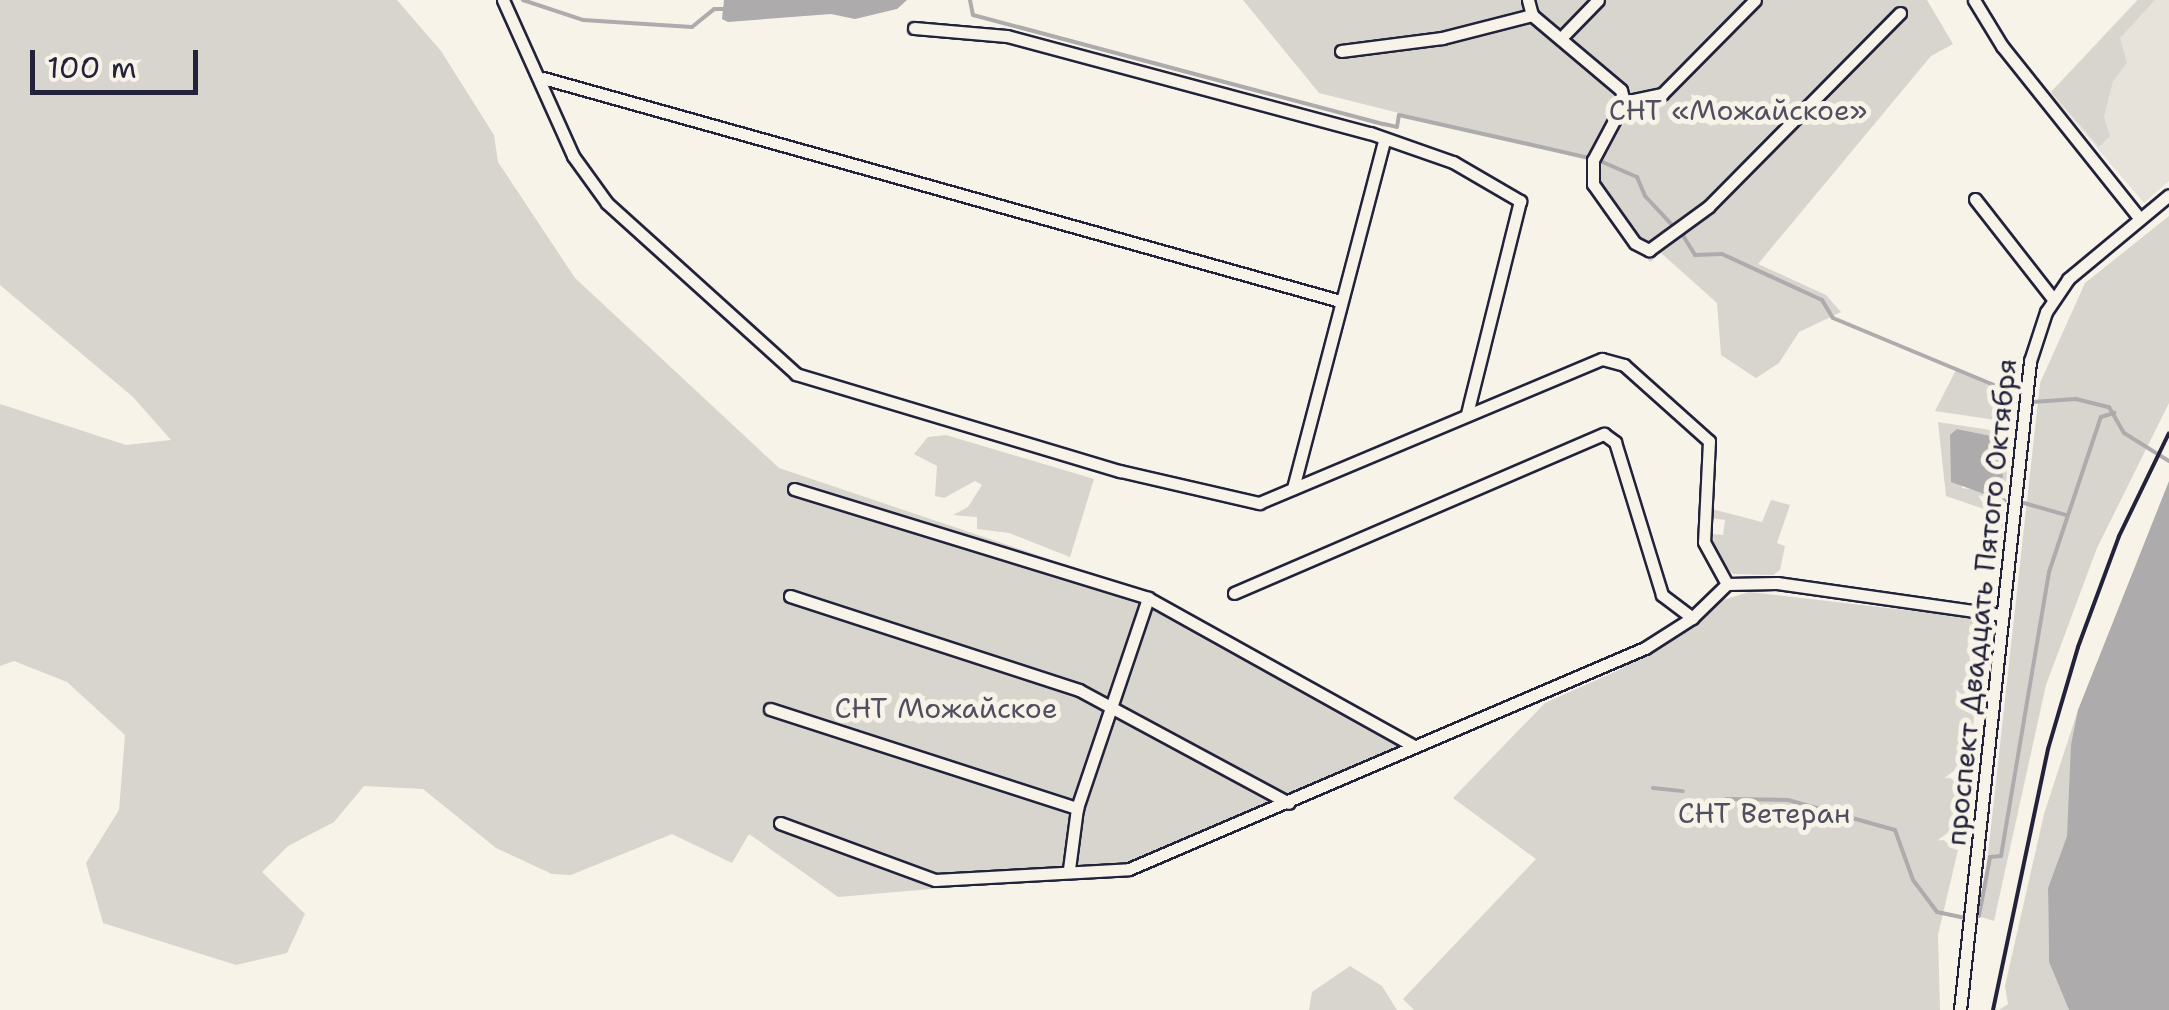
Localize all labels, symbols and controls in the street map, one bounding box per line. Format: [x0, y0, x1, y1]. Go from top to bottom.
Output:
scale bar [35, 30, 202, 92]
text: 100 m [47, 47, 137, 88]
park label: СНТ «Можайское» [1609, 93, 1867, 127]
street label: проспект Двадцать Пятого Октября [1939, 357, 2023, 847]
park label: СНТ Можайское [834, 691, 1058, 725]
park label: СНТ Ветеран [1678, 796, 1850, 830]

